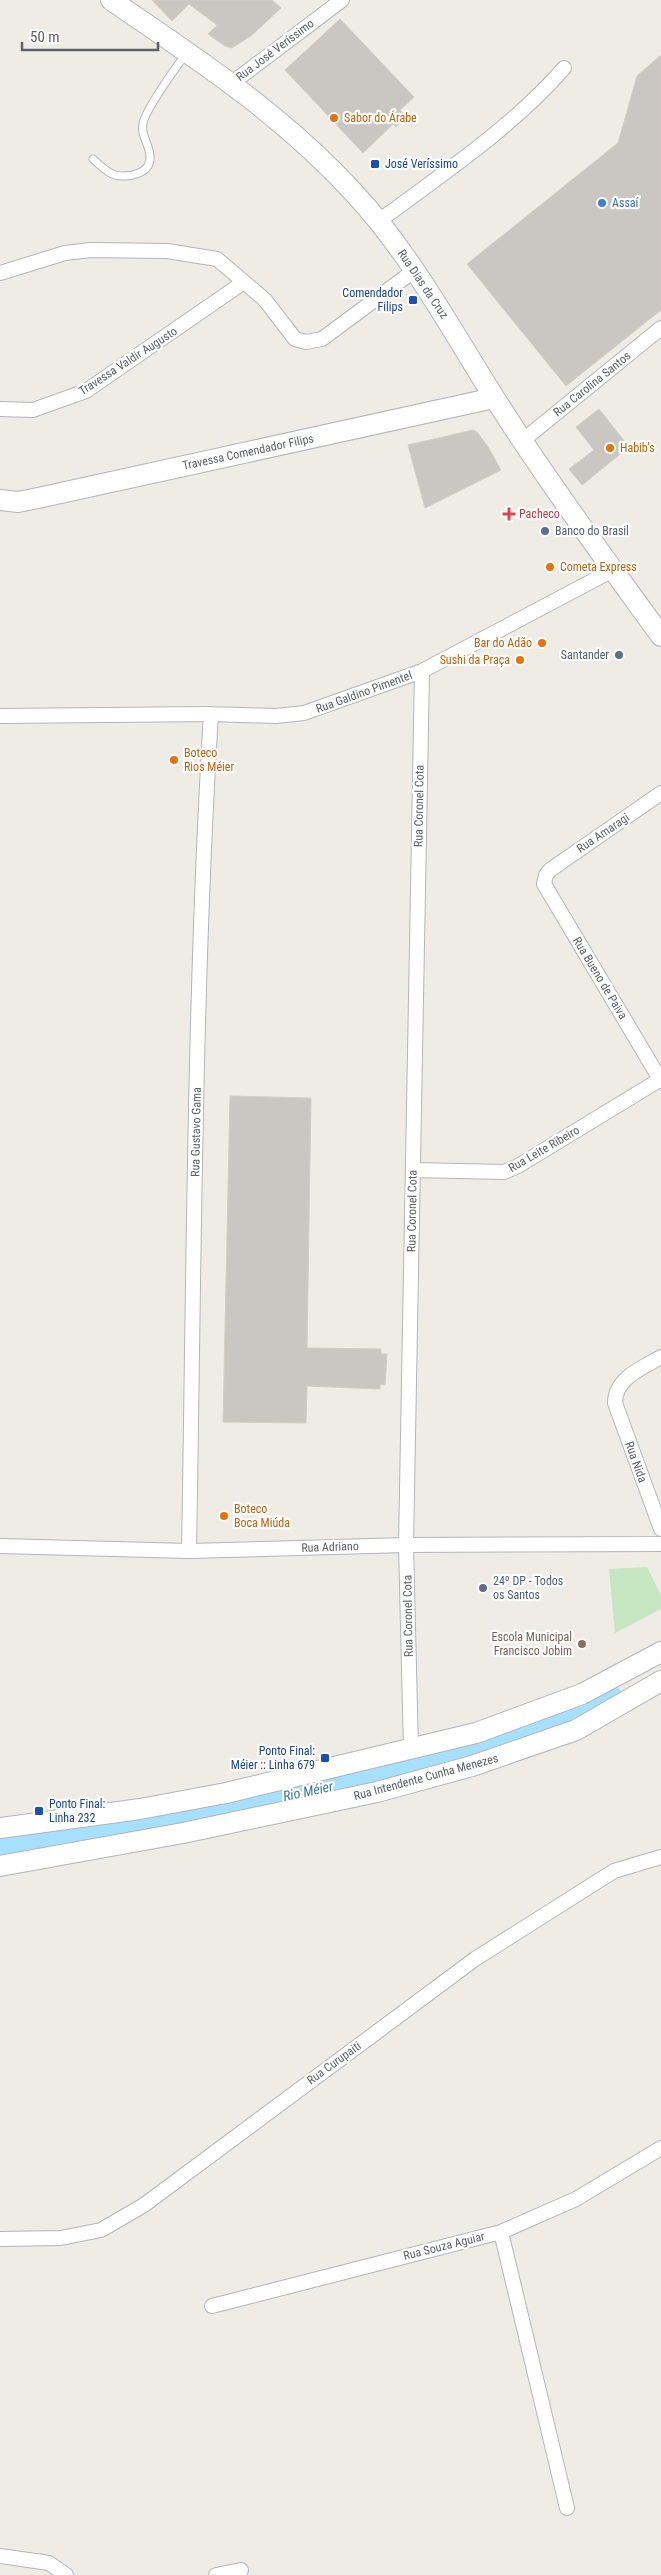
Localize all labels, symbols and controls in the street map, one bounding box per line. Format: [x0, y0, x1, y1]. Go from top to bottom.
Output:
street label: Rua José Veríssimo [233, 16, 317, 84]
scale bar [22, 20, 159, 52]
text: 50 m [30, 28, 60, 46]
place label: Sabor do Árabe [344, 110, 417, 125]
marker: Sabor do Árabe [328, 112, 340, 124]
place label: José Veríssimo [385, 157, 458, 171]
marker: José Veríssimo [369, 158, 381, 170]
place label: Assaí [612, 196, 640, 210]
marker: Assaí [596, 197, 608, 209]
street label: Rua Dias da Cruz [395, 247, 451, 321]
place label: Comendador Filips [342, 286, 403, 314]
marker: Comendador Filips [407, 294, 419, 306]
street label: Travessa Valdir Augusto [76, 324, 180, 398]
street label: Rua Carolina Santos [551, 349, 633, 419]
street label: Travessa Comendador Filips [181, 431, 315, 473]
place label: Habib's [620, 441, 655, 455]
marker: Habib's [604, 442, 616, 454]
place label: Pacheco [519, 507, 560, 521]
marker: Pacheco [503, 508, 515, 520]
place label: Banco do Brasil [555, 524, 629, 538]
marker: Banco do Brasil [539, 525, 551, 537]
place label: Cometa Express [560, 560, 637, 574]
marker: Cometa Express [544, 561, 556, 573]
place label: Bar do Adão [474, 636, 532, 650]
marker: Bar do Adão [536, 637, 548, 649]
place label: Santander [561, 648, 609, 662]
marker: Santander [613, 649, 625, 661]
place label: Sushi da Praça [440, 653, 510, 667]
marker: Sushi da Praça [514, 654, 526, 666]
street label: Rua Galdino Pimentel [314, 668, 414, 716]
place label: Boteco Rios Méier [184, 746, 234, 774]
marker: Boteco Rios Méier [168, 754, 180, 766]
street label: Rua Coronel Cota [411, 765, 427, 847]
street label: Rua Amaragi [574, 810, 632, 856]
street label: Rua Bueno de Paiva [570, 934, 630, 1022]
street label: Rua Gustavo Gama [188, 1087, 204, 1177]
street label: Rua Leite Ribeiro [506, 1123, 582, 1175]
street label: Rua Coronel Cota [404, 1170, 420, 1252]
street label: Rua Nida [622, 1440, 650, 1485]
place label: Boteco Boca Miúda [234, 1502, 290, 1530]
marker: Boteco Boca Miúda [218, 1510, 230, 1522]
street label: Rua Adriano [301, 1539, 359, 1555]
place label: 24º DP - Todos os Santos [493, 1574, 563, 1602]
street label: Rua Coronel Cota [400, 1575, 416, 1657]
marker: 24º DP - Todos os Santos [477, 1582, 489, 1594]
place label: Escola Municipal Francisco Jobim [492, 1630, 572, 1658]
marker: Escola Municipal Francisco Jobim [576, 1638, 588, 1650]
place label: Ponto Final: Méier :: Linha 679 [231, 1744, 315, 1772]
street label: Rua Intendente Cunha Menezes [352, 1751, 500, 1803]
marker: Ponto Final: Méier :: Linha 679 [319, 1752, 331, 1764]
water label: Rio Méier [282, 1778, 335, 1804]
place label: Ponto Final: Linha 232 [49, 1797, 105, 1825]
marker: Ponto Final: Linha 232 [33, 1805, 45, 1817]
street label: Rua Curupaiti [304, 2039, 364, 2087]
street label: Rua Souza Aguiar [402, 2229, 486, 2263]

